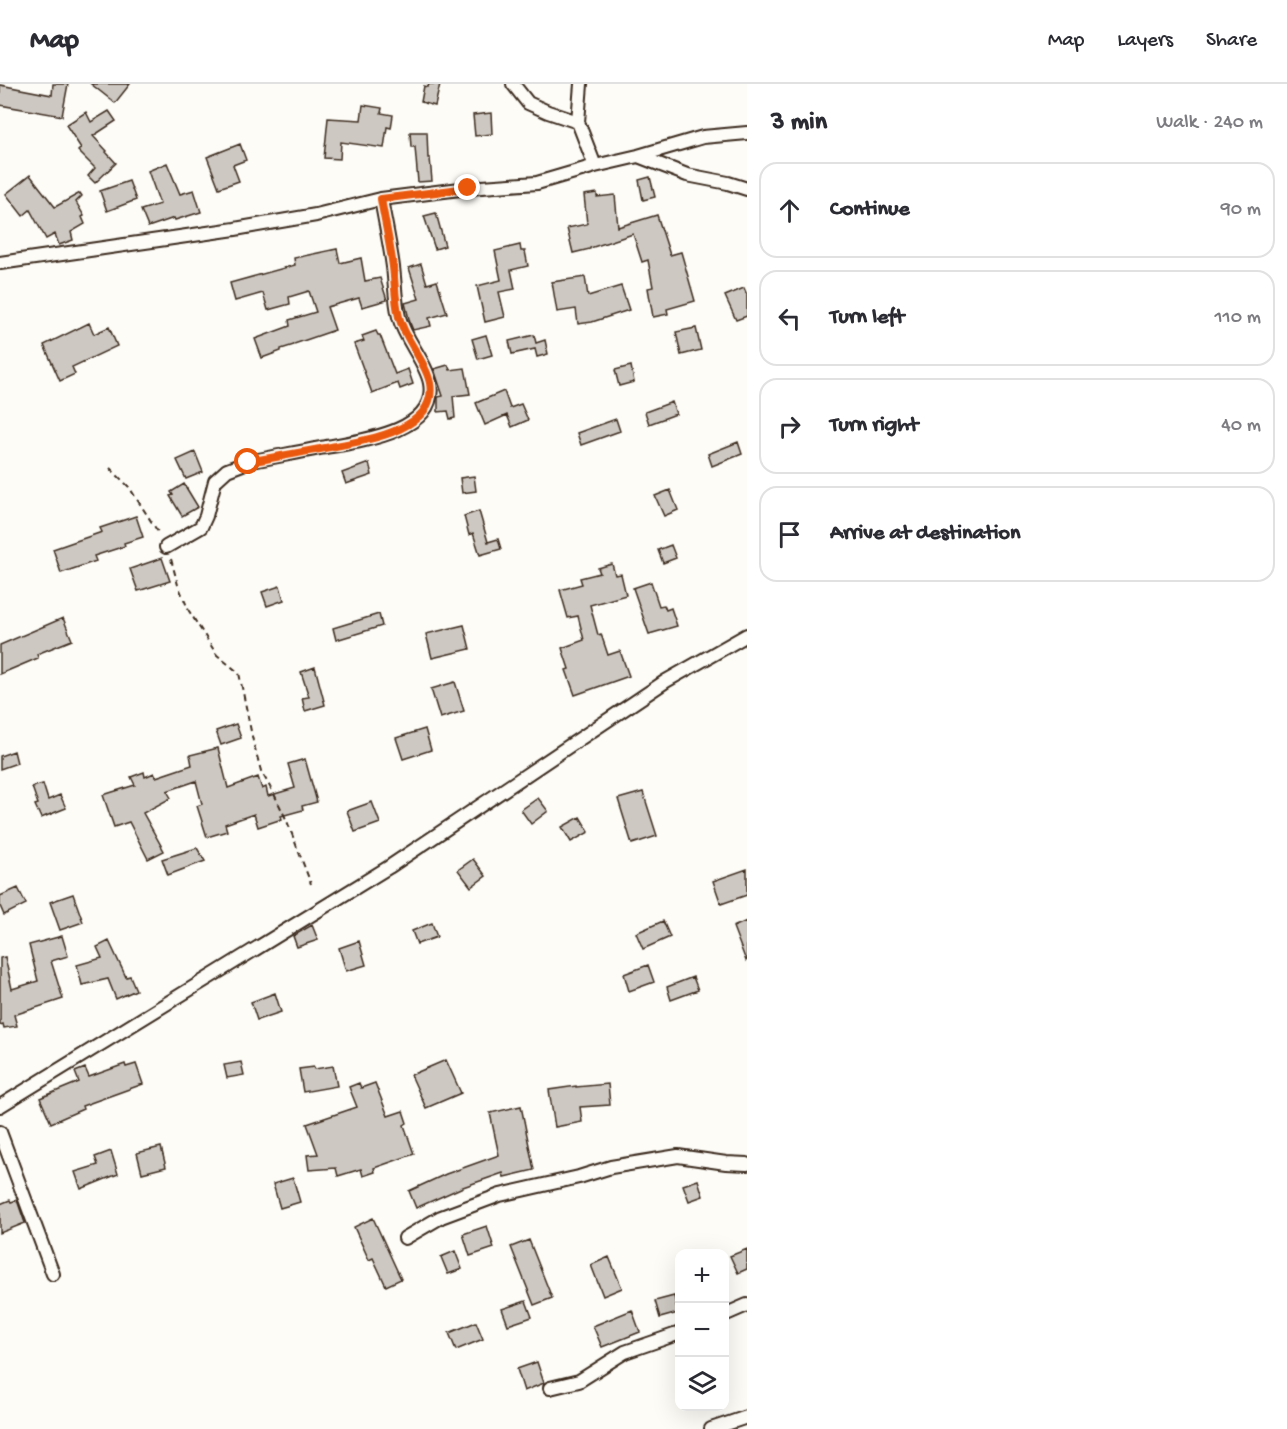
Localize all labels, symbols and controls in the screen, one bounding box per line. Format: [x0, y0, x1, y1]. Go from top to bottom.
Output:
text: Map [30, 25, 79, 58]
text: Map [1048, 29, 1084, 54]
text: Layers [1117, 29, 1173, 54]
text: Share [1206, 29, 1257, 54]
text: 3 min [771, 108, 827, 139]
text: Walk · 240 m [1156, 112, 1263, 135]
route end [454, 174, 480, 200]
icon: ahead [773, 194, 806, 227]
text: Continue [830, 197, 910, 223]
text: 90 m [1221, 199, 1261, 222]
icon: left [773, 302, 806, 335]
text: Turn left [830, 305, 904, 331]
text: 110 m [1215, 307, 1261, 330]
icon: right [773, 410, 806, 443]
text: Turn right [830, 413, 918, 439]
text: 40 m [1221, 415, 1261, 438]
route start [234, 448, 260, 474]
icon: arrive [773, 518, 806, 551]
text: Arrive at destination [830, 521, 1020, 547]
map controls [675, 1249, 729, 1411]
button: + [675, 1249, 729, 1303]
button: − [675, 1303, 729, 1357]
button: layers [675, 1357, 729, 1411]

